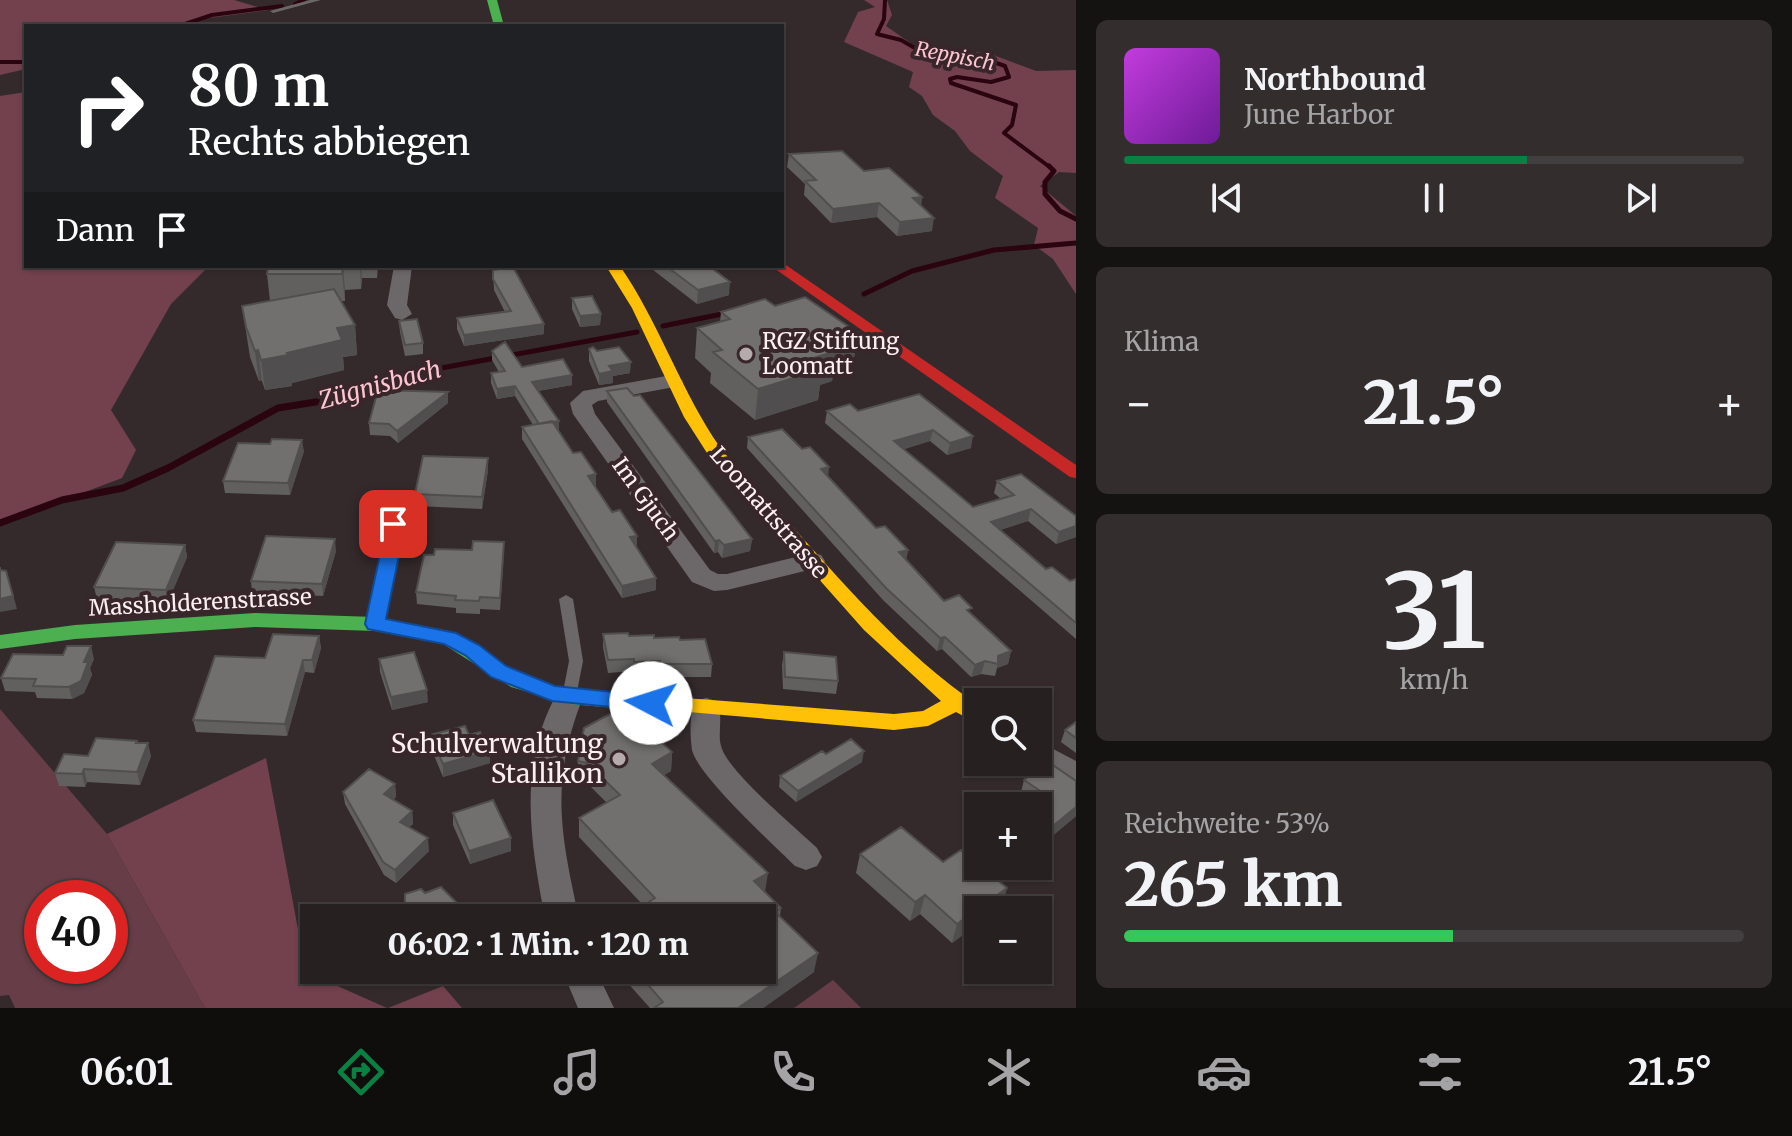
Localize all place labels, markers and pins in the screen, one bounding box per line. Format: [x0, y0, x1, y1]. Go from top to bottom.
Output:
place label: RGZ Stiftung Loomatt [762, 327, 899, 380]
marker: RGZ Stiftung Loomatt [737, 345, 755, 363]
pin [359, 490, 427, 558]
place label: Schulverwaltung Stallikon [391, 727, 603, 790]
marker: Schulverwaltung Stallikon [610, 750, 628, 768]

